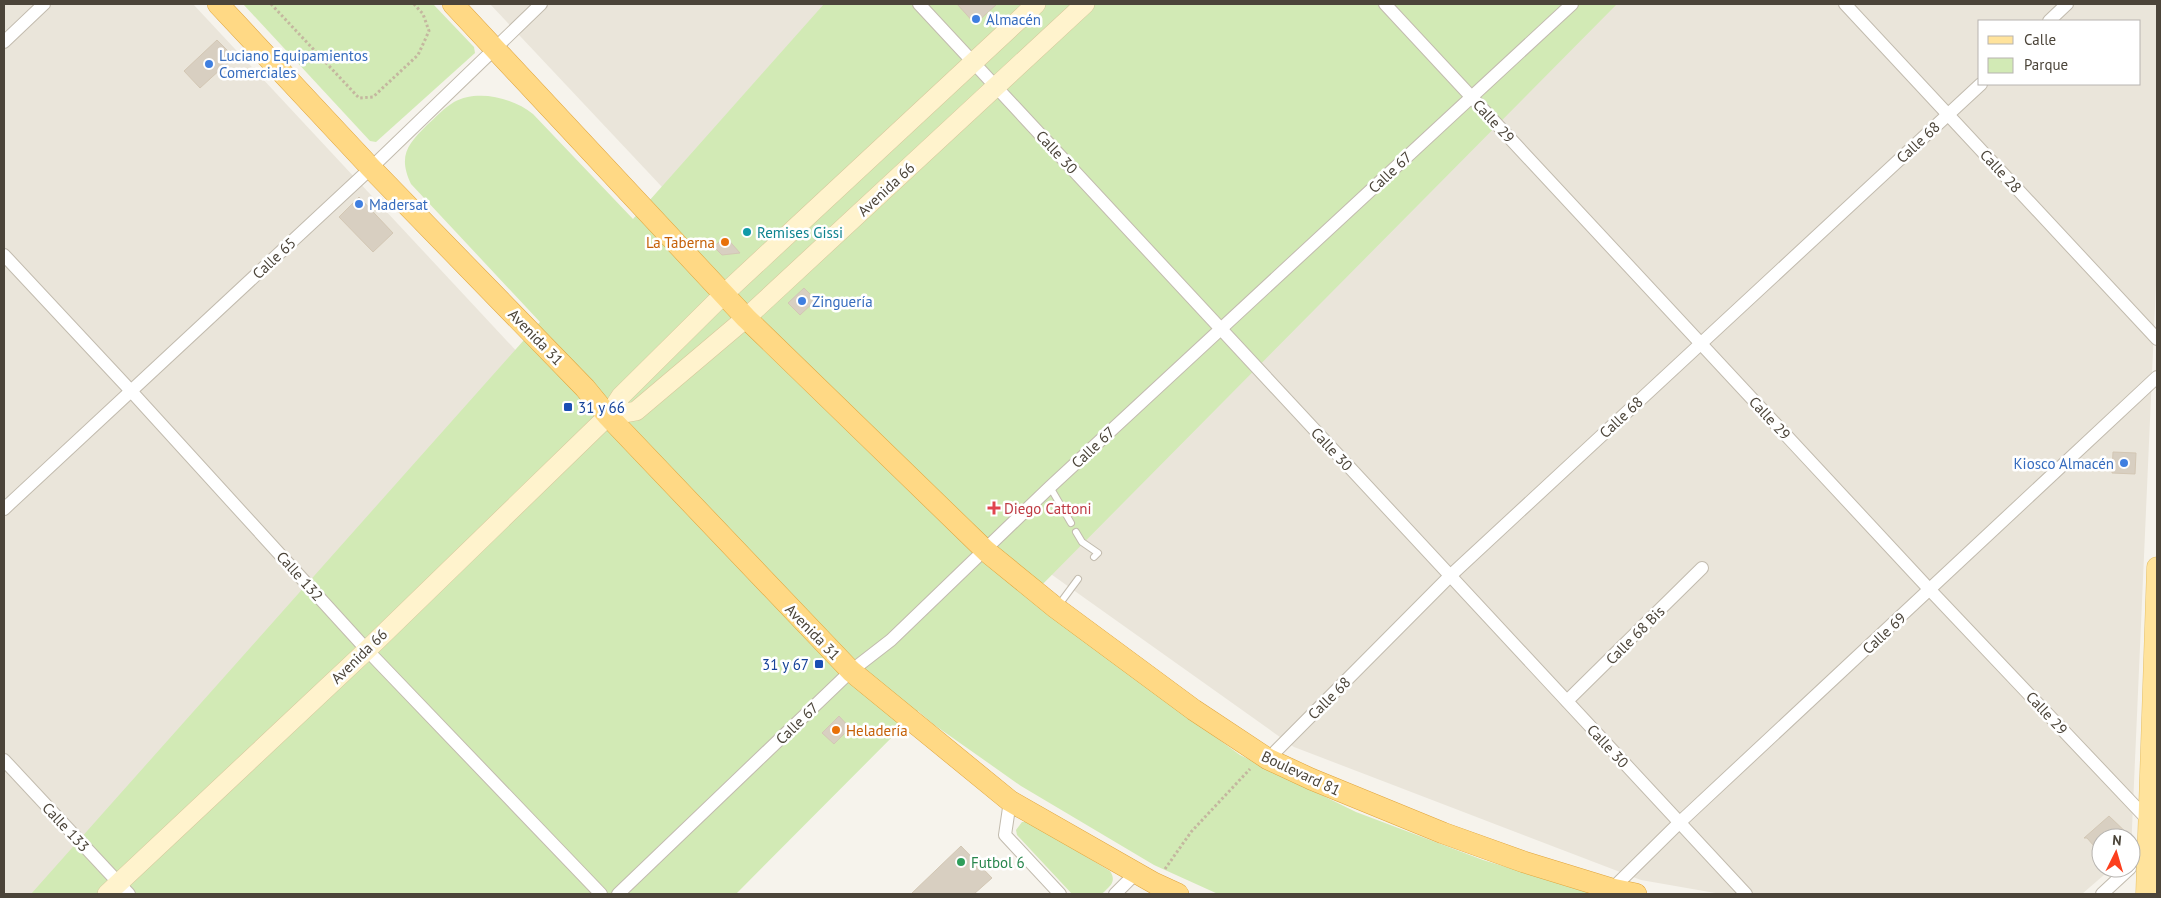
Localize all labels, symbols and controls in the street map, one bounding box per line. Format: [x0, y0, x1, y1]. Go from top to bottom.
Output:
place label: Almacén [986, 10, 1041, 29]
marker: Almacén [970, 13, 982, 25]
legend [1978, 20, 2141, 85]
text: Calle [2024, 30, 2056, 49]
place label: Luciano Equipamientos Comerciales [219, 46, 368, 82]
text: Parque [2024, 55, 2068, 74]
marker: Luciano Equipamientos Comerciales [203, 58, 215, 70]
street label: Calle 29 [1469, 95, 1519, 147]
street label: Calle 68 [1892, 117, 1944, 167]
street label: Calle 30 [1032, 126, 1082, 178]
street label: Calle 28 [1976, 145, 2026, 197]
street label: Calle 67 [1364, 147, 1416, 197]
street label: Avenida 66 [854, 158, 918, 220]
place label: Madersat [369, 195, 428, 214]
marker: Madersat [353, 198, 365, 210]
place label: Remises Gissi [757, 223, 843, 242]
marker: Remises Gissi [741, 226, 753, 238]
street label: Calle 65 [248, 233, 300, 283]
place label: La Taberna [646, 233, 715, 252]
marker: La Taberna [719, 236, 731, 248]
place label: Zinguería [812, 292, 873, 311]
marker: Zinguería [796, 295, 808, 307]
street label: Avenida 31 [504, 305, 568, 369]
street label: Calle 68 [1595, 392, 1647, 442]
street label: Calle 29 [1745, 392, 1795, 444]
place label: 31 y 66 [578, 398, 625, 417]
marker: 31 y 66 [562, 401, 574, 413]
street label: Calle 67 [1067, 422, 1119, 472]
street label: Calle 30 [1307, 423, 1357, 475]
place label: Kiosco Almacén [2013, 454, 2114, 473]
marker: Kiosco Almacén [2118, 457, 2130, 469]
place label: Diego Cattoni [1004, 499, 1091, 518]
marker: Diego Cattoni [988, 502, 1000, 514]
street label: Calle 132 [273, 547, 327, 605]
street label: Avenida 31 [781, 600, 845, 664]
street label: Calle 68 Bis [1602, 602, 1668, 668]
street label: Calle 69 [1858, 608, 1910, 658]
street label: Avenida 66 [327, 624, 391, 688]
place label: 31 y 67 [762, 655, 809, 674]
marker: 31 y 67 [813, 658, 825, 670]
street label: Calle 68 [1304, 673, 1354, 723]
street label: Calle 29 [2022, 687, 2072, 739]
street label: Calle 67 [772, 698, 822, 748]
street label: Calle 30 [1583, 720, 1633, 772]
place label: Heladería [846, 721, 908, 740]
marker: Heladería [830, 724, 842, 736]
street label: Boulevard 81 [1259, 746, 1343, 800]
street label: Calle 133 [38, 798, 94, 856]
north arrow [2091, 828, 2141, 878]
text: N [2112, 831, 2123, 849]
place label: Futbol 6 [971, 853, 1025, 872]
marker: Futbol 6 [955, 856, 967, 868]

